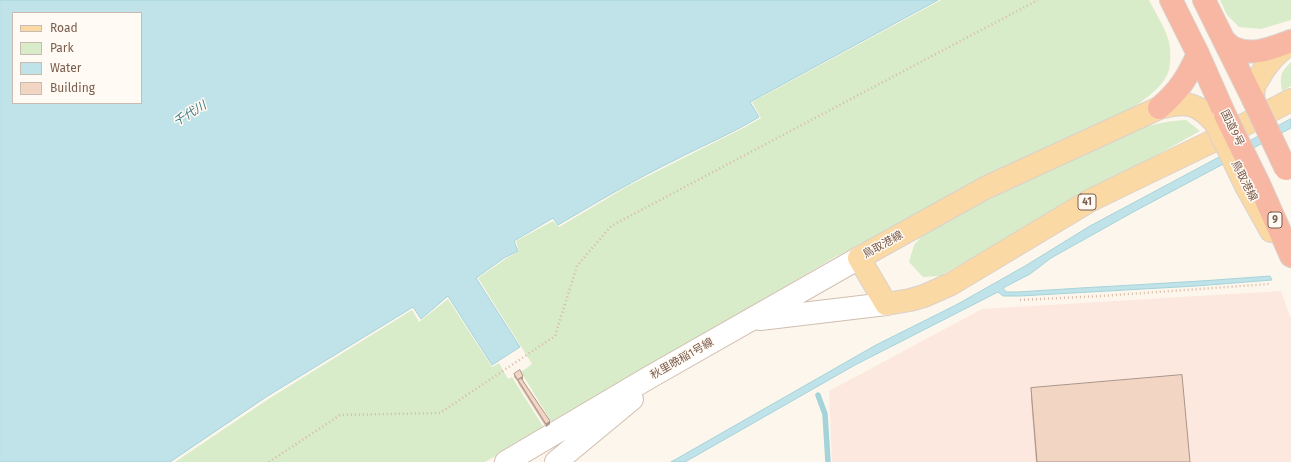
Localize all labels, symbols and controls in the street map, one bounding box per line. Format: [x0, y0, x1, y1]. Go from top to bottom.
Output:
legend [12, 12, 142, 104]
text: Road [50, 21, 78, 35]
text: Park [50, 41, 74, 55]
text: Water [50, 61, 81, 75]
text: Building [50, 81, 95, 95]
water label: 千代川 [171, 99, 209, 129]
street label: 国道9号 [1218, 108, 1246, 148]
street label: 鳥取港線 [1228, 158, 1260, 204]
road number: 41 [1078, 194, 1096, 210]
road number: 9 [1268, 212, 1282, 228]
street label: 鳥取港線 [861, 229, 905, 261]
street label: 秋里晩稲1号線 [648, 336, 716, 382]

